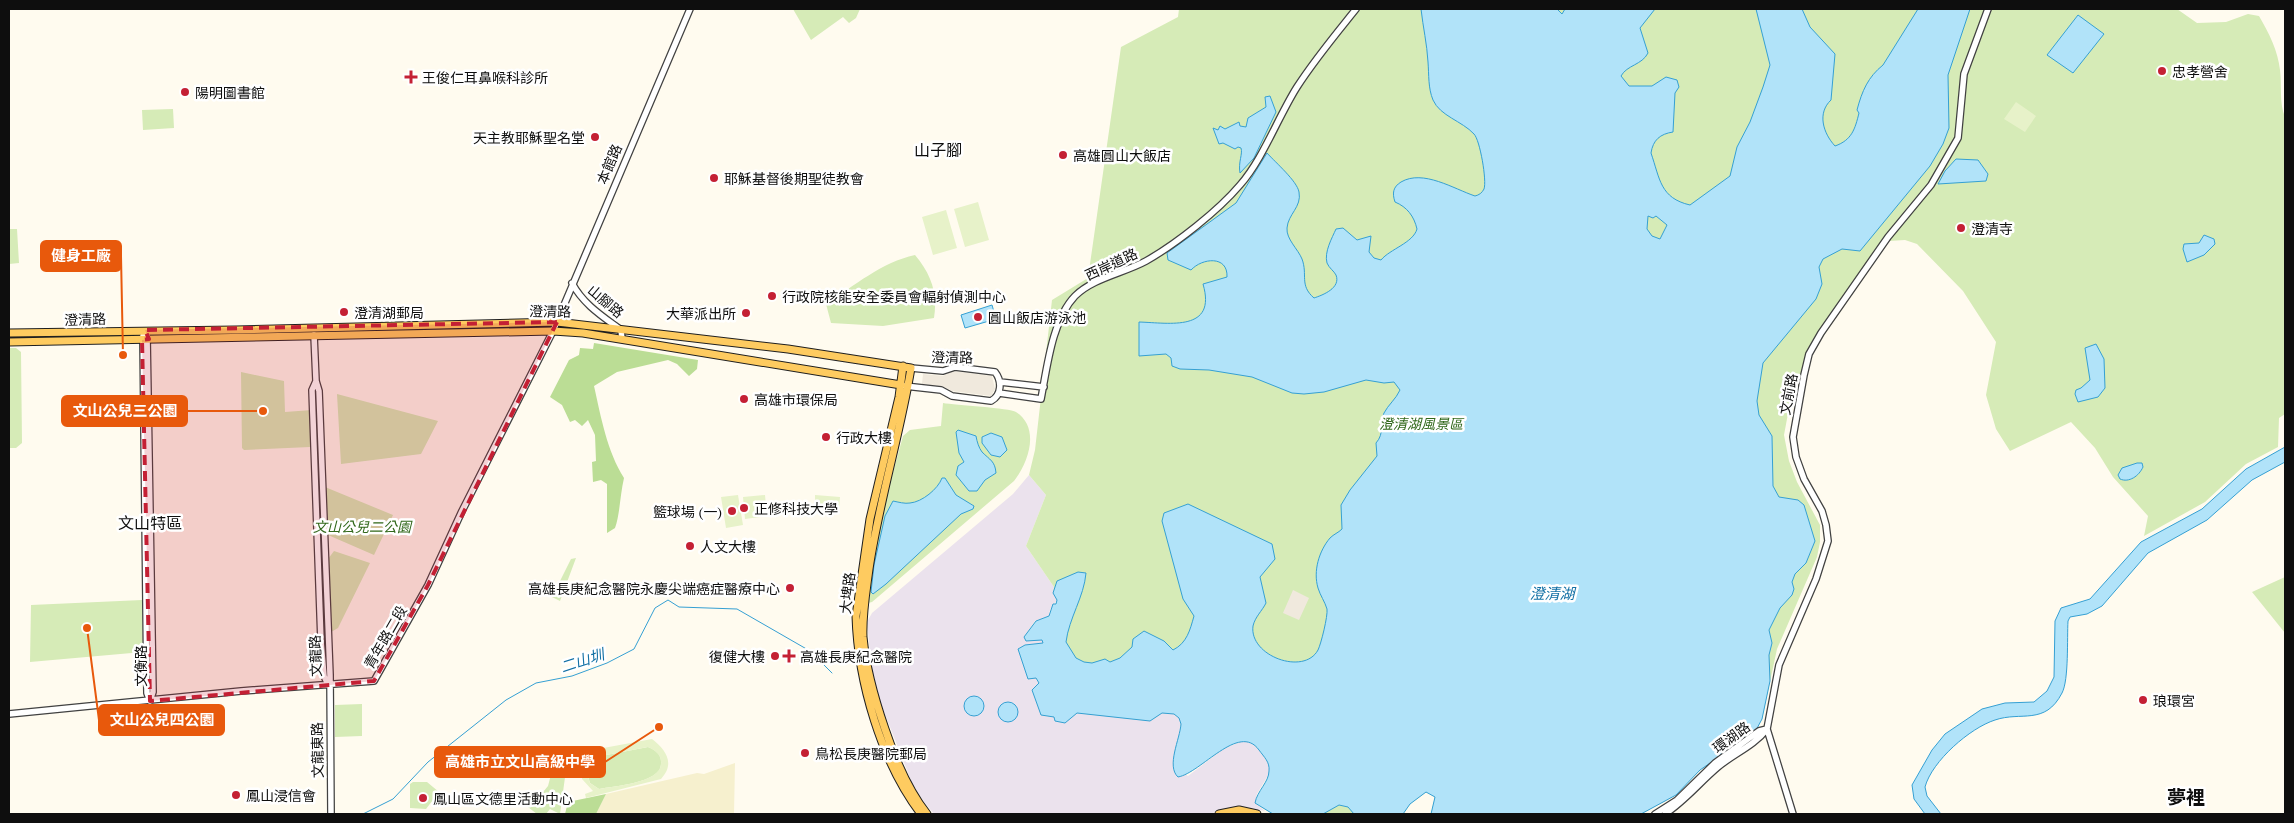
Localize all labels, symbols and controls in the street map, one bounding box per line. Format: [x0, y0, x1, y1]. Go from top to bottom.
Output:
place label: 忠孝營舍 [2172, 62, 2228, 81]
marker: 忠孝營舍 [2156, 65, 2168, 77]
place label: 王俊仁耳鼻喉科診所 [422, 68, 548, 87]
marker: 王俊仁耳鼻喉科診所 [404, 70, 418, 84]
place label: 陽明圖書館 [195, 83, 265, 102]
marker: 陽明圖書館 [179, 86, 191, 98]
place label: 天主教耶穌聖名堂 [473, 128, 585, 147]
marker: 天主教耶穌聖名堂 [589, 131, 601, 143]
district label: 山子腳 [914, 139, 962, 161]
street label: 本館路 [592, 141, 626, 187]
place label: 高雄圓山大飯店 [1073, 146, 1171, 165]
marker: 高雄圓山大飯店 [1057, 149, 1069, 161]
place label: 耶穌基督後期聖徒教會 [724, 169, 864, 188]
marker: 耶穌基督後期聖徒教會 [708, 172, 720, 184]
place label: 澄清寺 [1971, 219, 2013, 238]
marker: 澄清寺 [1955, 222, 1967, 234]
callout: 健身工廠 [41, 241, 121, 271]
street label: 西岸道路 [1082, 244, 1140, 284]
text: 健身工廠 [51, 245, 111, 265]
street label: 山腳路 [584, 280, 628, 322]
place label: 行政院核能安全委員會輻射偵測中心 [782, 287, 1006, 306]
marker: 行政院核能安全委員會輻射偵測中心 [766, 290, 778, 302]
street label: 澄清路 [529, 301, 571, 321]
place label: 澄清湖郵局 [354, 303, 424, 322]
place label: 大華派出所 [666, 304, 736, 323]
marker: 澄清湖郵局 [338, 306, 350, 318]
marker: 大華派出所 [740, 307, 752, 319]
place label: 圓山飯店游泳池 [988, 308, 1086, 327]
street label: 澄清路 [64, 309, 106, 329]
marker: 圓山飯店游泳池 [972, 311, 984, 323]
street label: 澄清路 [931, 347, 973, 367]
street label: 文前路 [1775, 372, 1801, 416]
place label: 高雄市環保局 [754, 390, 838, 409]
marker: 高雄市環保局 [738, 393, 750, 405]
callout: 文山公兒三公園 [62, 396, 187, 426]
text: 文山公兒三公園 [72, 400, 178, 420]
park label: 澄清湖風景區 [1379, 414, 1465, 433]
place label: 行政大樓 [836, 428, 892, 447]
marker: 行政大樓 [820, 431, 832, 443]
place label: 正修科技大學 [754, 499, 838, 518]
place label: 籃球場 (一) [653, 502, 722, 521]
marker: 正修科技大學 [738, 502, 750, 514]
marker: 籃球場 (一) [726, 505, 738, 517]
district label: 文山特區 [118, 512, 182, 534]
park label: 文山公兒二公園 [313, 517, 413, 536]
place label: 人文大樓 [700, 537, 756, 556]
marker: 人文大樓 [684, 540, 696, 552]
street label: 大埤路 [835, 571, 859, 615]
place label: 高雄長庚紀念醫院永慶尖端癌症醫療中心 [528, 579, 780, 598]
marker: 高雄長庚紀念醫院永慶尖端癌症醫療中心 [784, 582, 796, 594]
water label: 澄清湖 [1529, 583, 1576, 603]
street label: 青年路二段 [359, 602, 411, 672]
street label: 文龍路 [305, 635, 325, 677]
water label: 二山圳 [558, 643, 608, 676]
street label: 文衡路 [131, 645, 150, 687]
place label: 復健大樓 [709, 647, 765, 666]
place label: 高雄長庚紀念醫院 [800, 647, 912, 666]
marker: 高雄長庚紀念醫院 [782, 649, 796, 663]
marker: 復健大樓 [769, 650, 781, 662]
place label: 琅環宮 [2153, 691, 2195, 710]
marker: 琅環宮 [2137, 694, 2149, 706]
callout: 文山公兒四公園 [99, 705, 224, 735]
text: 文山公兒四公園 [109, 709, 215, 729]
street label: 環湖路 [1708, 717, 1754, 757]
street label: 文龍東路 [307, 722, 327, 778]
place label: 鳥松長庚醫院郵局 [815, 744, 927, 763]
callout: 高雄市立文山高級中學 [435, 747, 605, 777]
marker: 鳥松長庚醫院郵局 [799, 747, 811, 759]
text: 高雄市立文山高級中學 [445, 751, 595, 771]
district label: 夢裡 [2167, 784, 2205, 809]
place label: 鳳山浸信會 [246, 786, 316, 805]
marker: 鳳山浸信會 [230, 789, 242, 801]
place label: 鳳山區文德里活動中心 [433, 789, 573, 808]
marker: 鳳山區文德里活動中心 [417, 792, 429, 804]

